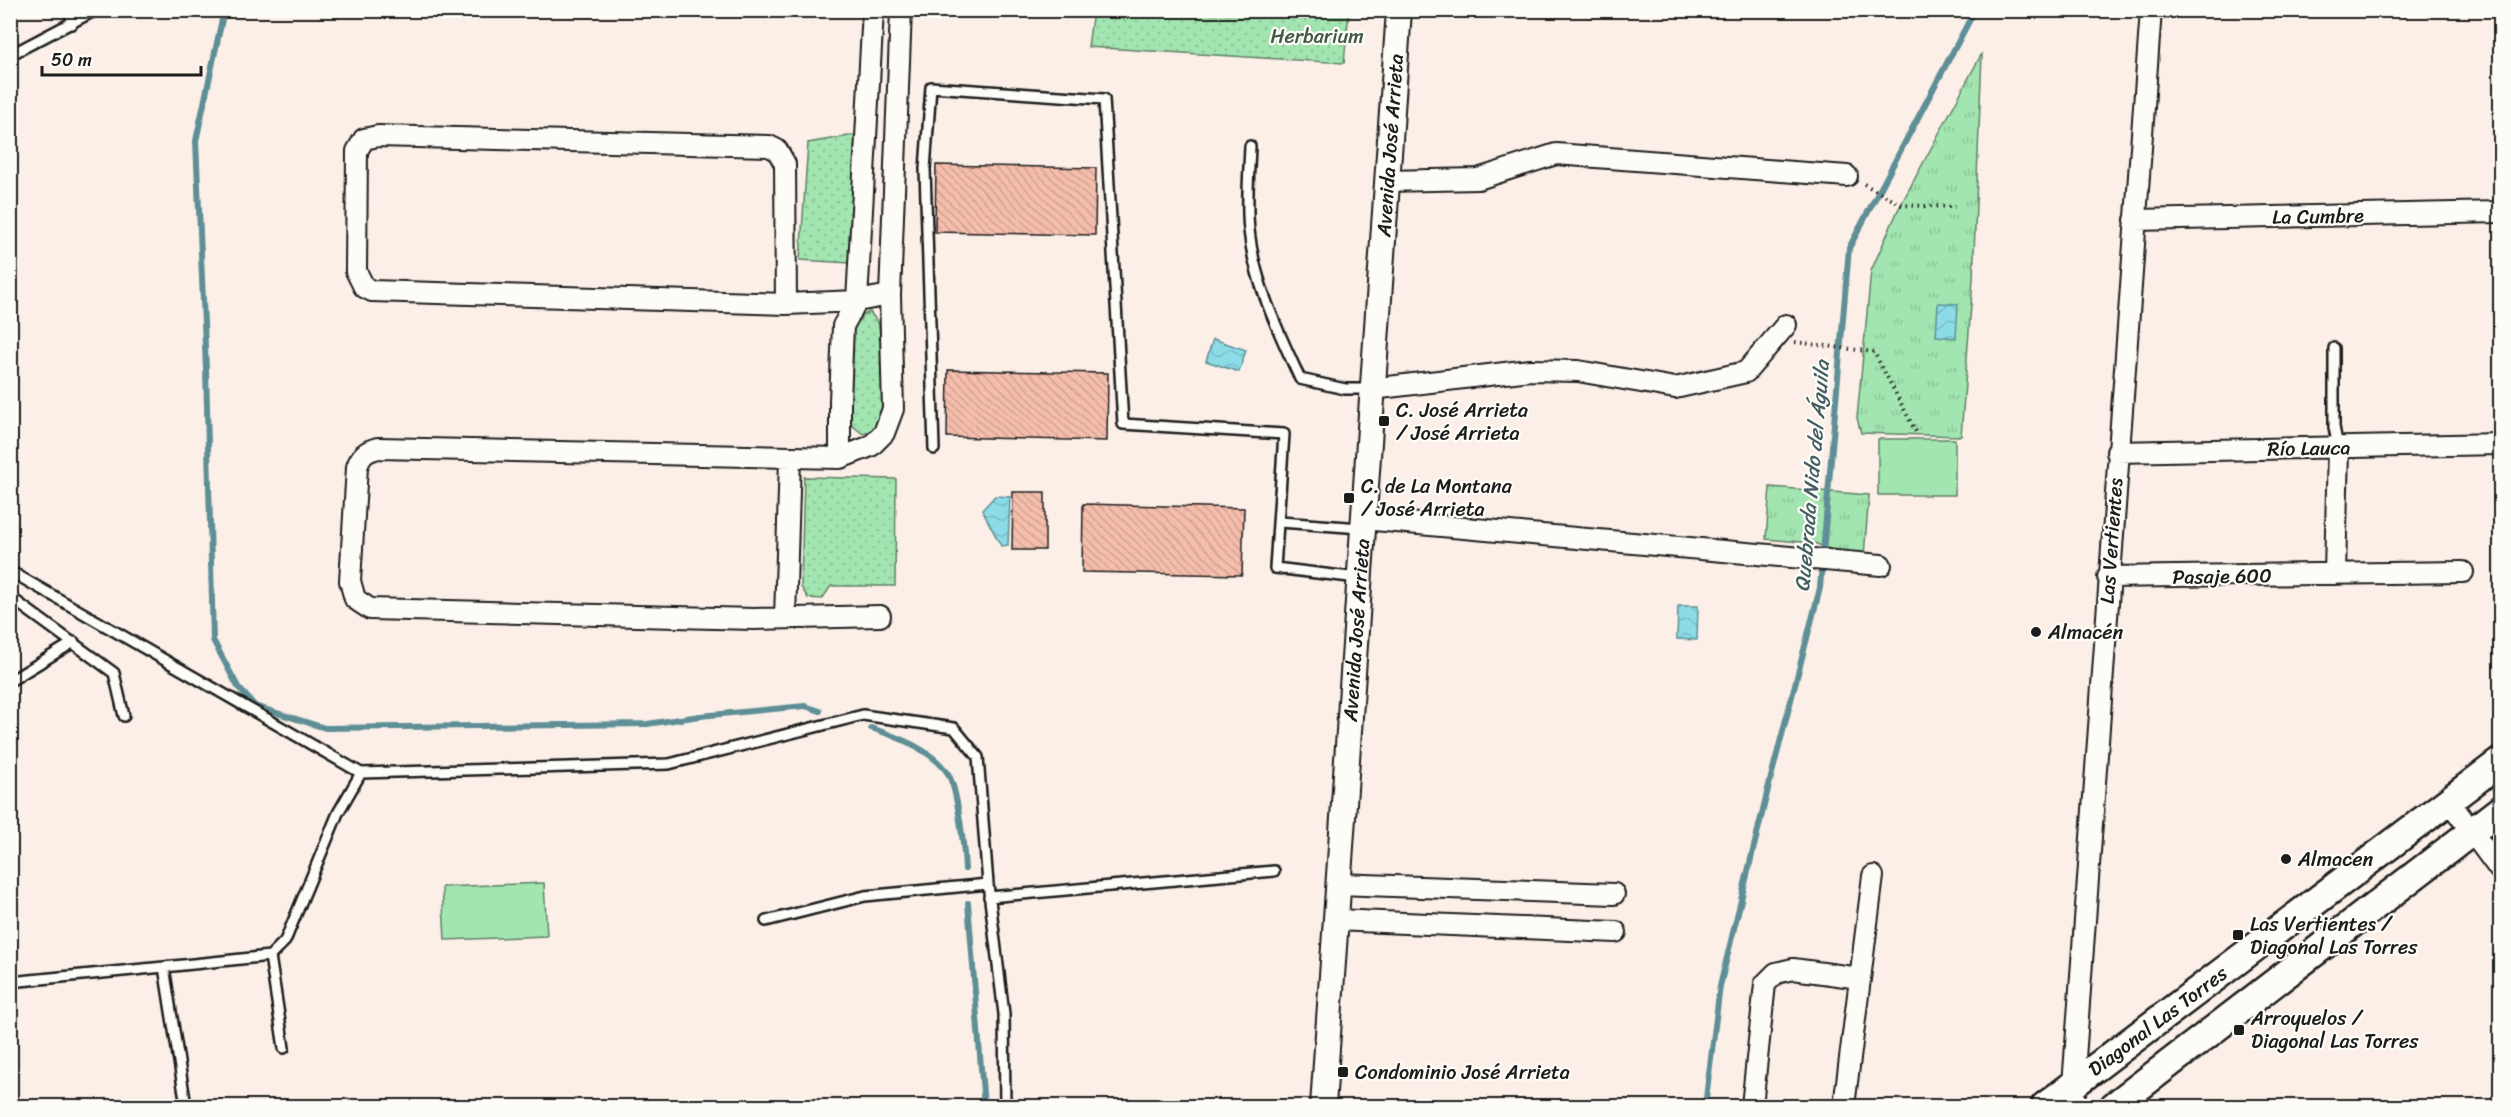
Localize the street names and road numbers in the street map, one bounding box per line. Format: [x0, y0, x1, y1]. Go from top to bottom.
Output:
street label: Avenida José Arrieta [1366, 53, 1414, 239]
street label: La Cumbre [2272, 198, 2364, 235]
street label: Río Lauca [2267, 430, 2351, 467]
street label: Las Vertientes [2090, 476, 2133, 605]
street label: Avenida José Arrieta [1333, 538, 1380, 724]
street label: Pasaje 600 [2172, 558, 2272, 595]
street label: Diagonal Las Torres [2080, 956, 2236, 1086]

